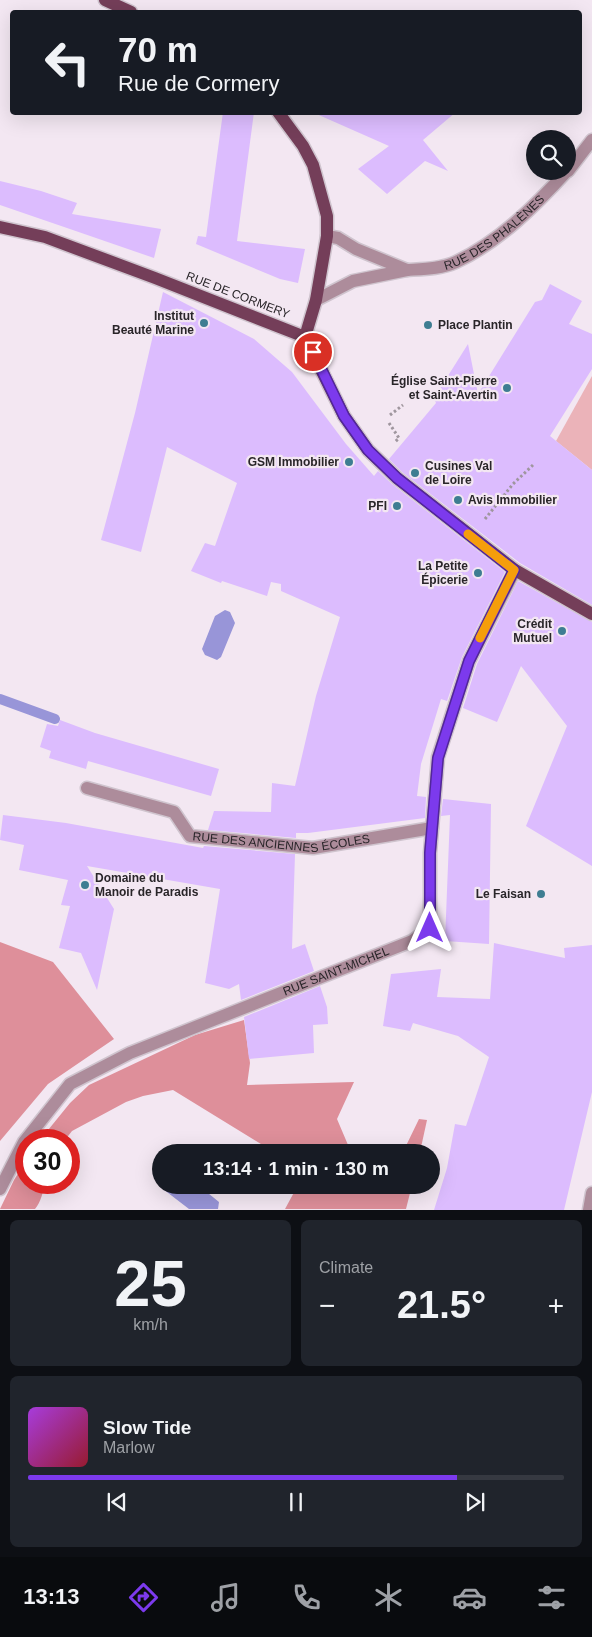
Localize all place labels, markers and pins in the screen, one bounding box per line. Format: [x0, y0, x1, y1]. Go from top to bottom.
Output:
place label: Institut Beauté Marine [112, 309, 194, 337]
marker: Institut Beauté Marine [198, 317, 210, 329]
place label: Place Plantin [438, 318, 513, 332]
marker: Place Plantin [422, 319, 434, 331]
pin [292, 331, 334, 373]
place label: Église Saint-Pierre et Saint-Avertin [391, 373, 497, 402]
marker: Église Saint-Pierre et Saint-Avertin [501, 382, 513, 394]
place label: GSM Immobilier [248, 455, 339, 469]
marker: GSM Immobilier [343, 456, 355, 468]
place label: Cusines Val de Loire [425, 459, 492, 487]
marker: Cusines Val de Loire [409, 467, 421, 479]
place label: Avis Immobilier [468, 493, 557, 507]
marker: Avis Immobilier [452, 494, 464, 506]
place label: PFI [368, 499, 387, 513]
marker: PFI [391, 500, 403, 512]
place label: La Petite Épicerie [418, 559, 468, 587]
marker: La Petite Épicerie [472, 567, 484, 579]
place label: Crédit Mutuel [513, 617, 552, 645]
marker: Crédit Mutuel [556, 625, 568, 637]
place label: Domaine du Manoir de Paradis [95, 871, 199, 899]
marker: Domaine du Manoir de Paradis [79, 879, 91, 891]
place label: Le Faisan [476, 887, 531, 901]
marker: Le Faisan [535, 888, 547, 900]

